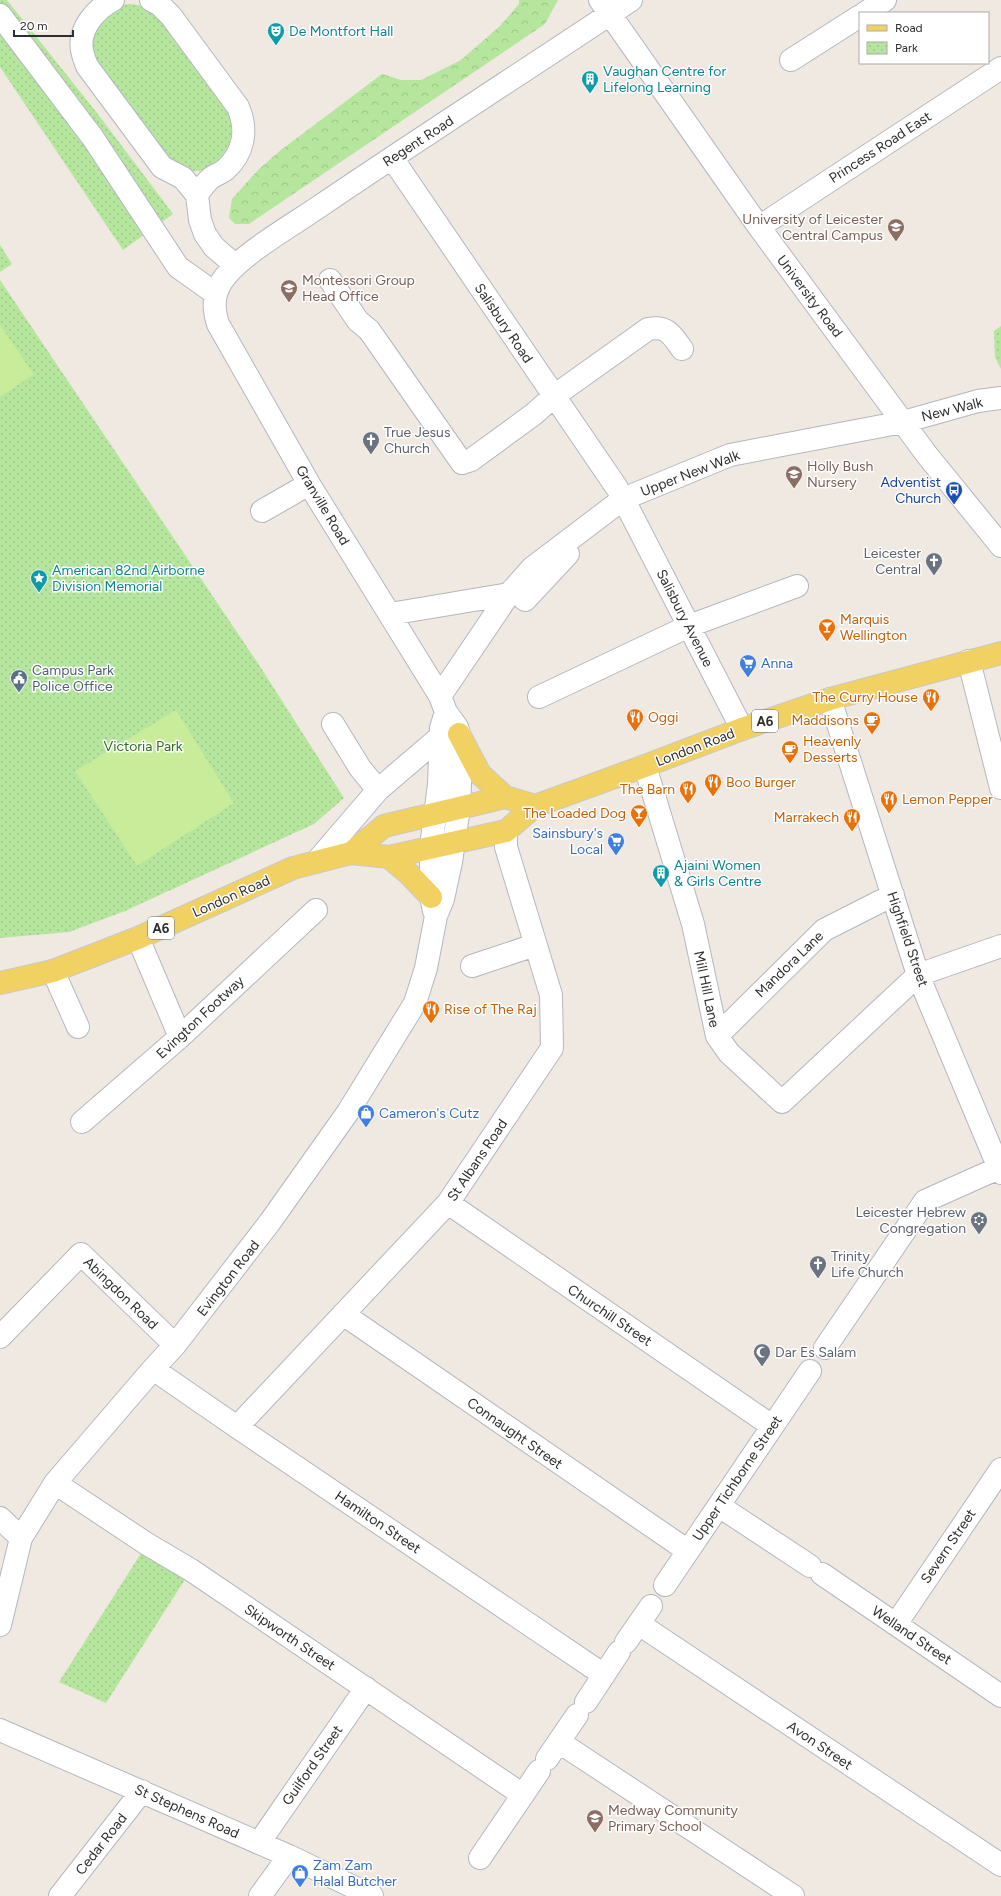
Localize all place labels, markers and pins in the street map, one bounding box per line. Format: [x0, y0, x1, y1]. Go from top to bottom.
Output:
theatre icon: De Montfort Hall [266, 21, 286, 46]
place label: De Montfort Hall [289, 23, 393, 40]
place label: Vaughan Centre for Lifelong Learning [603, 63, 726, 96]
building icon: Vaughan Centre for Lifelong Learning [580, 69, 600, 94]
place label: University of Leicester Central Campus [742, 211, 883, 244]
school or university icon: University of Leicester Central Campus [886, 217, 906, 242]
place label: Montessori Group Head Office [302, 272, 415, 305]
school or university icon: Montessori Group Head Office [279, 278, 299, 303]
place label: True Jesus Church [384, 424, 450, 457]
church icon: True Jesus Church [361, 430, 381, 455]
place label: Holly Bush Nursery [807, 458, 874, 491]
school or university icon: Holly Bush Nursery [784, 464, 804, 489]
place label: Adventist Church [880, 474, 941, 507]
bus stop icon: Adventist Church [944, 480, 964, 505]
place label: Leicester Central [863, 545, 921, 578]
church icon: Leicester Central [924, 551, 944, 576]
place label: American 82nd Airborne Division Memorial [52, 562, 205, 595]
place icon: American 82nd Airborne Division Memorial [29, 568, 49, 593]
place label: Marquis Wellington [840, 611, 907, 644]
bar icon: Marquis Wellington [817, 617, 837, 642]
supermarket icon: Anna [738, 653, 758, 678]
place label: Anna [761, 655, 793, 672]
place label: Campus Park Police Office [32, 662, 114, 695]
public building icon: Campus Park Police Office [9, 668, 29, 693]
restaurant icon: The Curry House [921, 687, 941, 712]
place label: The Curry House [813, 689, 918, 706]
restaurant icon: Oggi [625, 707, 645, 732]
place label: Oggi [648, 709, 679, 726]
cafe icon: Maddisons [862, 710, 882, 735]
place label: Maddisons [791, 712, 859, 729]
place label: Heavenly Desserts [803, 733, 862, 766]
cafe icon: Heavenly Desserts [780, 739, 800, 764]
restaurant icon: Boo Burger [703, 772, 723, 797]
place label: Boo Burger [726, 774, 796, 791]
restaurant icon: The Barn [678, 779, 698, 804]
place label: The Barn [620, 781, 675, 798]
restaurant icon: Lemon Pepper [879, 789, 899, 814]
place label: Lemon Pepper [902, 791, 993, 808]
bar icon: The Loaded Dog [629, 803, 649, 828]
place label: The Loaded Dog [523, 805, 626, 822]
restaurant icon: Marrakech [842, 807, 862, 832]
place label: Marrakech [774, 809, 839, 826]
place label: Sainsbury's Local [532, 825, 603, 858]
supermarket icon: Sainsbury's Local [606, 831, 626, 856]
place label: Ajaini Women & Girls Centre [674, 857, 762, 890]
building icon: Ajaini Women & Girls Centre [651, 863, 671, 888]
restaurant icon: Rise of The Raj [421, 999, 441, 1024]
place label: Rise of The Raj [444, 1001, 537, 1018]
shop icon: Cameron's Cutz [356, 1103, 376, 1128]
place label: Cameron's Cutz [379, 1105, 479, 1122]
place label: Leicester Hebrew Congregation [855, 1204, 966, 1237]
synagogue icon: Leicester Hebrew Congregation [969, 1210, 989, 1235]
place label: Trinity Life Church [831, 1248, 904, 1281]
church icon: Trinity Life Church [808, 1254, 828, 1279]
mosque icon: Dar Es Salam [752, 1342, 772, 1367]
place label: Dar Es Salam [775, 1344, 856, 1361]
place label: Medway Community Primary School [608, 1802, 739, 1835]
school or university icon: Medway Community Primary School [585, 1808, 605, 1833]
place label: Zam Zam Halal Butcher [313, 1857, 397, 1890]
shop icon: Zam Zam Halal Butcher [290, 1863, 310, 1888]

